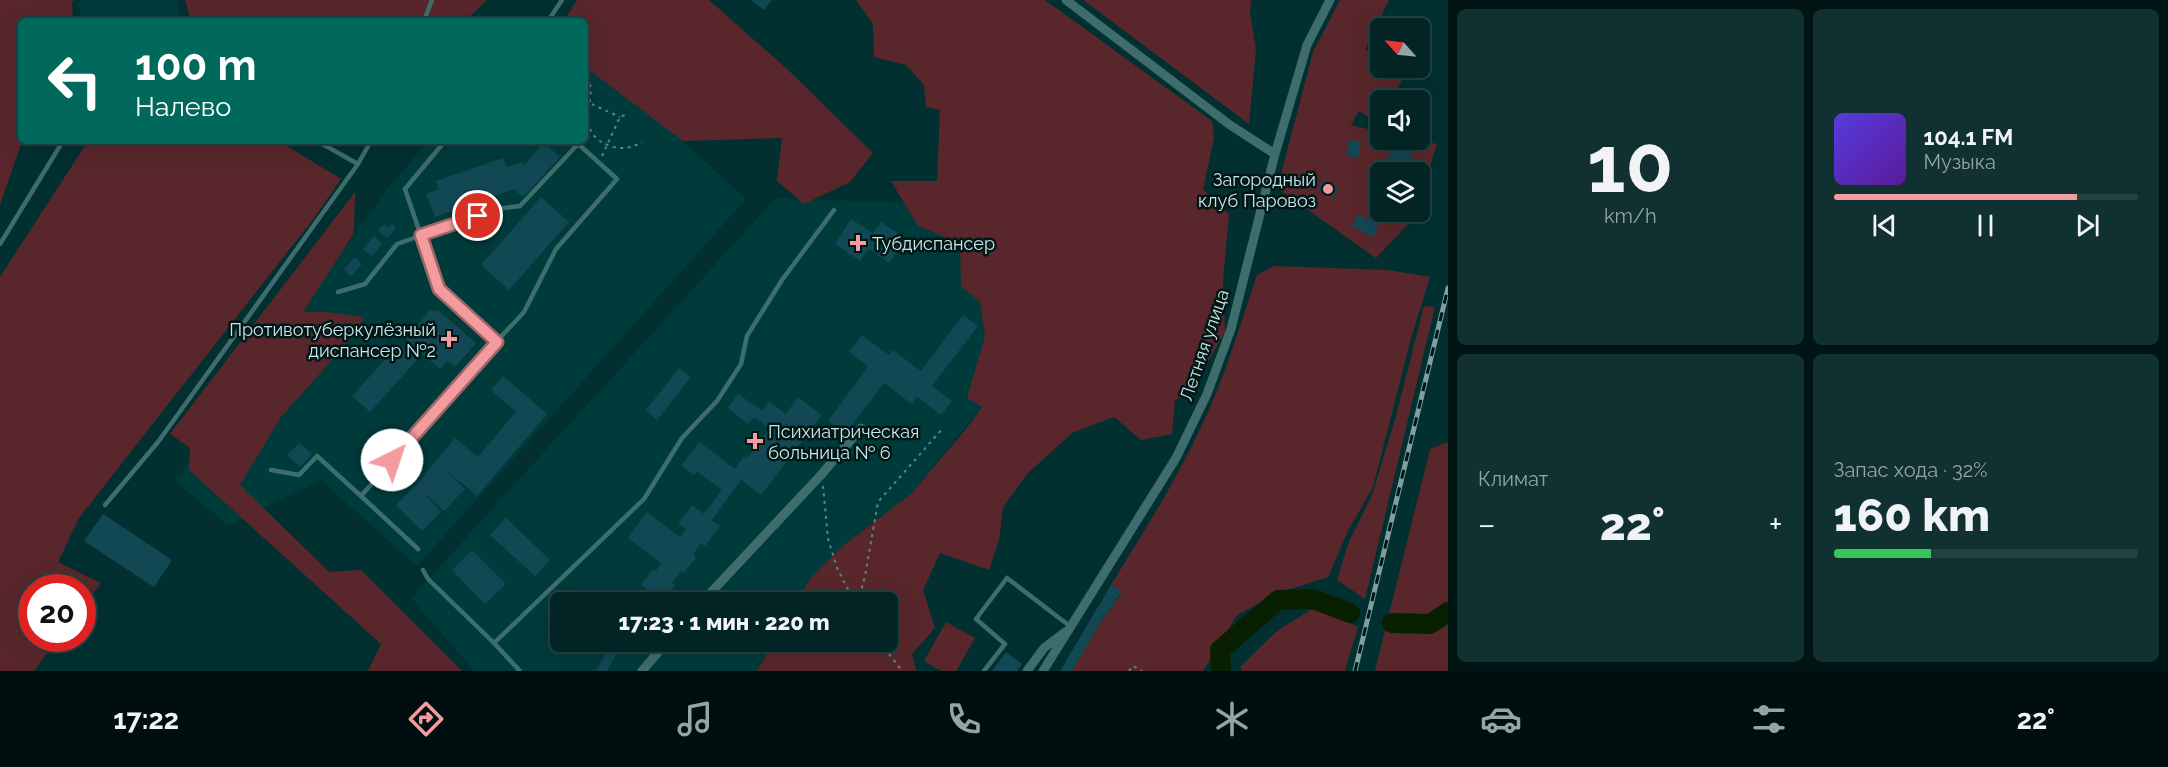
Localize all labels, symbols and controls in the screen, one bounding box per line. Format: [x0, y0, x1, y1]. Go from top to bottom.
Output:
north arrow [1370, 18, 1430, 78]
map controls [1370, 18, 1430, 222]
text: 100 m [135, 41, 257, 90]
icon: left [36, 42, 114, 120]
button: sound [1370, 90, 1430, 150]
text: Налево [135, 91, 231, 122]
text: 10 [1587, 119, 1673, 210]
text: 104.1 FM [1924, 124, 2013, 150]
text: Музыка [1924, 150, 1996, 174]
button: layers [1370, 162, 1430, 222]
place label: Загородный клуб Паровоз [1198, 169, 1316, 211]
marker: Загородный клуб Паровоз [1321, 182, 1335, 196]
pin [452, 190, 503, 241]
icon: arrive [461, 199, 494, 232]
text: km/h [1604, 204, 1657, 228]
icon: previous [1868, 209, 1901, 242]
icon: pause [1969, 209, 2002, 242]
icon: next [2071, 209, 2104, 242]
place label: Тубдиспансер [872, 233, 995, 254]
marker: Тубдиспансер [849, 234, 867, 252]
street label: Летняя улица [1175, 287, 1233, 403]
place label: Противотуберкулёзный диспансер №2 [229, 319, 436, 361]
marker: Противотуберкулёзный диспансер №2 [440, 330, 458, 348]
place label: Психиатрическая больница № 6 [768, 421, 919, 463]
position arrow [360, 428, 424, 492]
marker: Психиатрическая больница № 6 [746, 432, 764, 450]
text: Запас хода · 32% [1834, 458, 1987, 482]
text: Климат [1478, 467, 1548, 491]
text: 160 km [1834, 489, 1990, 542]
text: 22° [1600, 498, 1665, 551]
text: − [1478, 505, 1496, 544]
text: + [1769, 505, 1782, 544]
speed limit sign: 20 [18, 574, 96, 652]
text: 17:23 · 1 мин · 220 m [618, 609, 830, 635]
icon: directions [405, 698, 447, 740]
icon: music [674, 698, 716, 740]
icon: phone [943, 698, 985, 740]
icon: climate [1211, 698, 1253, 740]
icon: car [1480, 698, 1522, 740]
icon: filters [1748, 698, 1790, 740]
text: 17:22 [113, 704, 179, 735]
text: 22° [2017, 704, 2055, 735]

